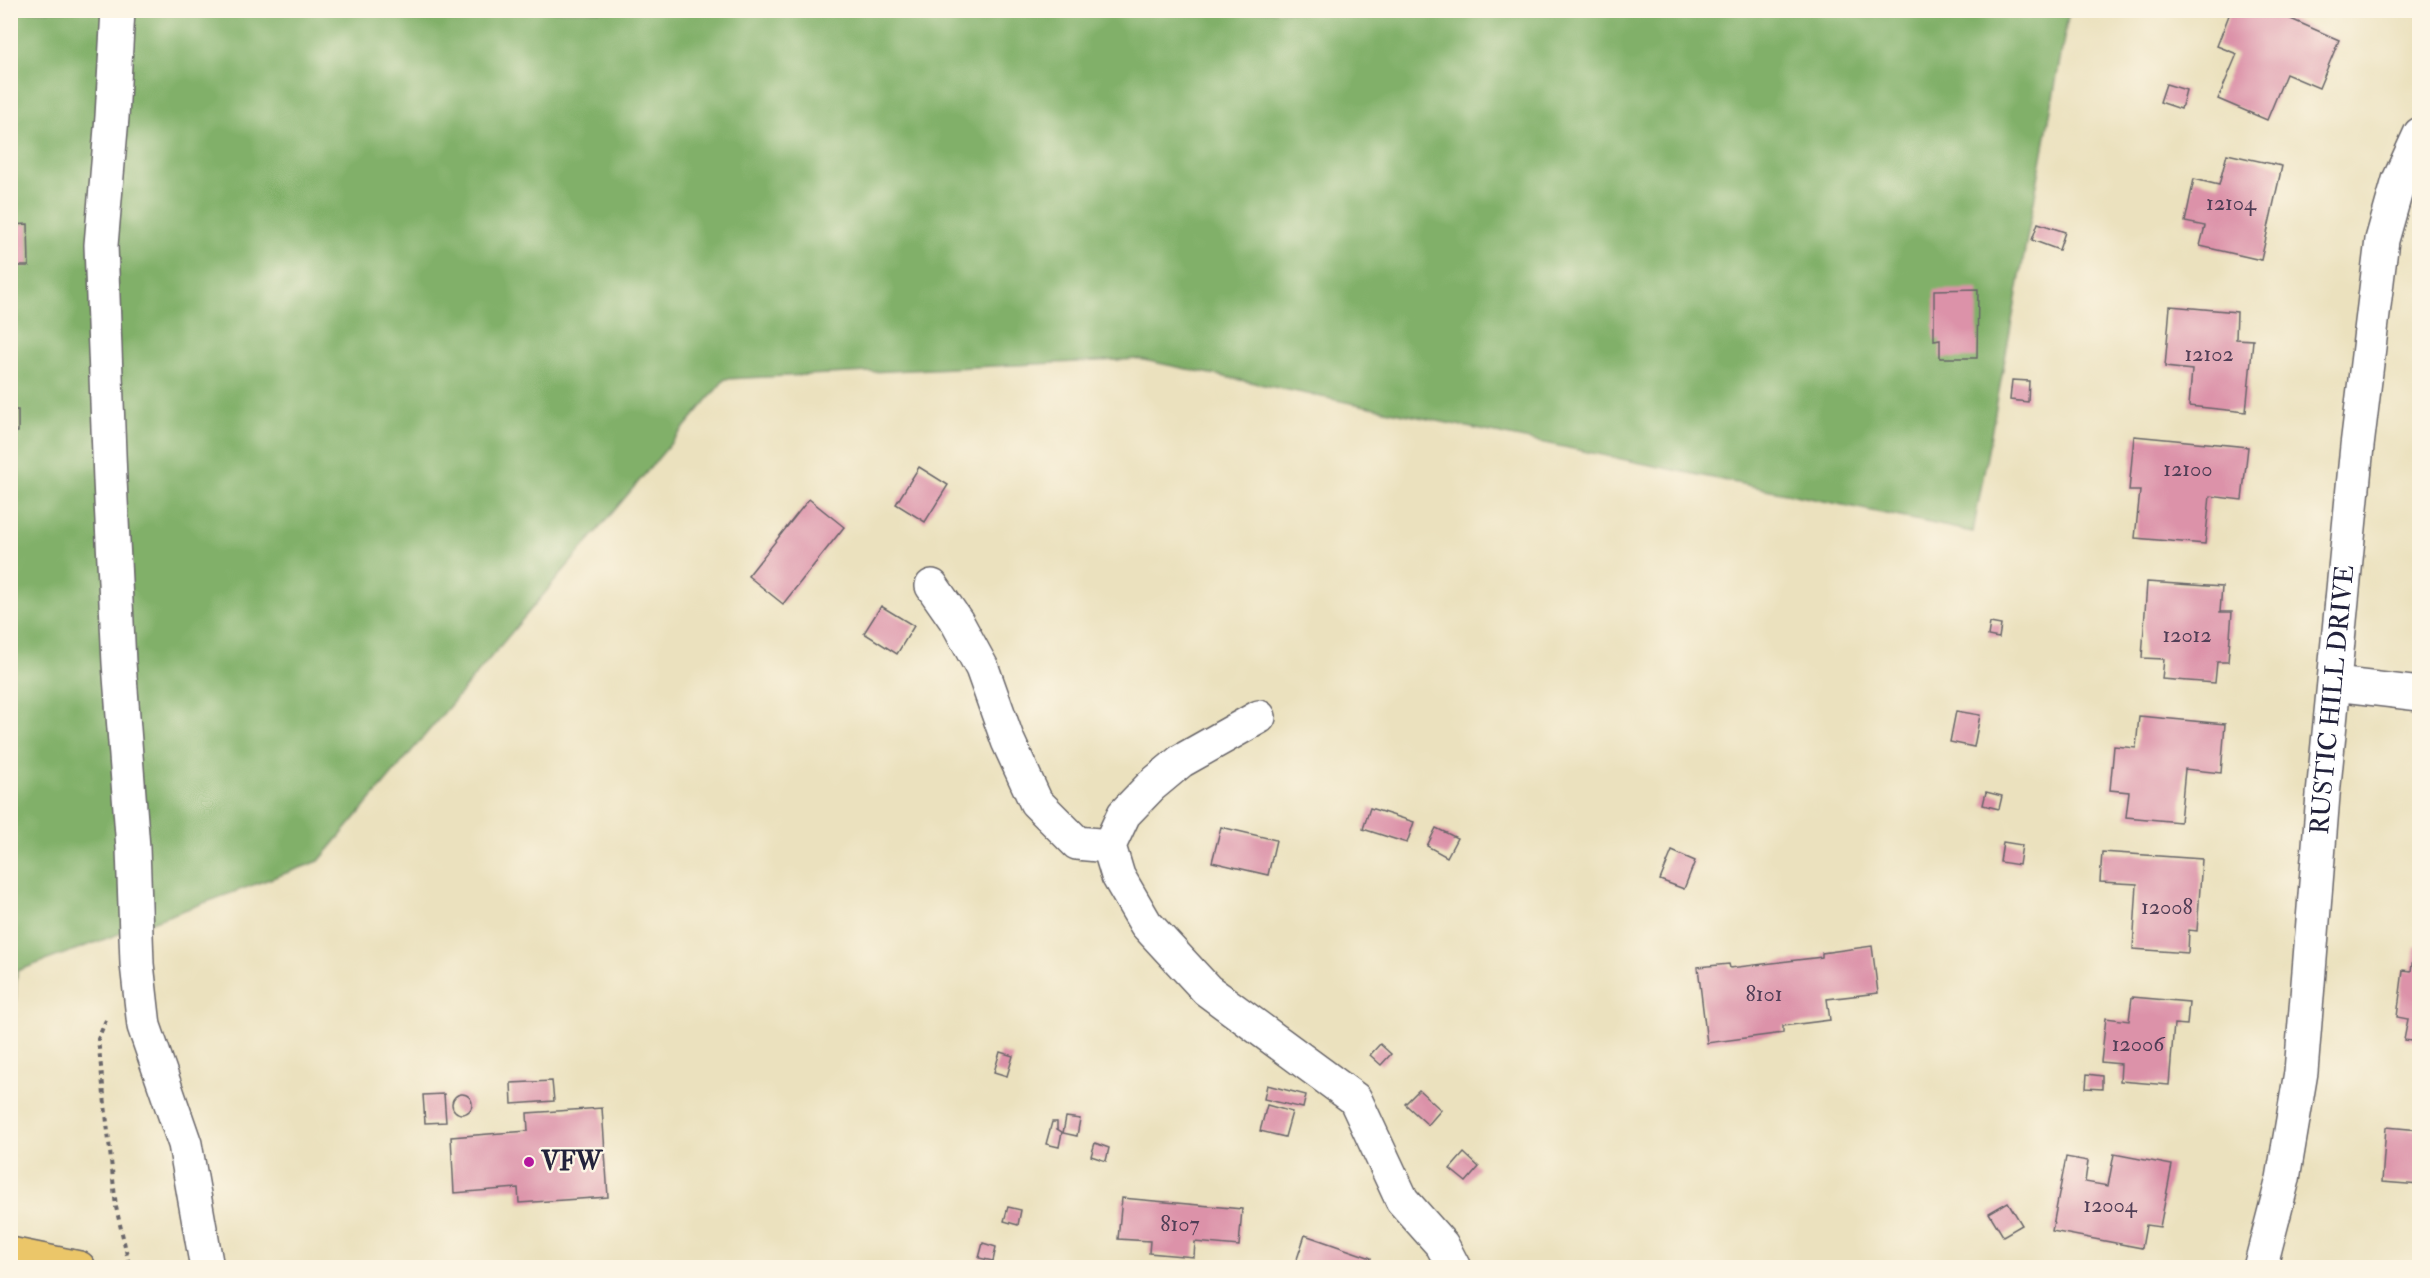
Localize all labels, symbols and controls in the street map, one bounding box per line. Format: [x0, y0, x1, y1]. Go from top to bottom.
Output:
house number: 12104 [2206, 189, 2257, 217]
house number: 12102 [2184, 340, 2234, 368]
house number: 12100 [2163, 455, 2213, 483]
street label: RUSTIC HILL DRIVE [2304, 564, 2361, 836]
house number: 12012 [2162, 621, 2212, 649]
house number: 12008 [2141, 893, 2193, 921]
house number: 8101 [1745, 980, 1783, 1008]
house number: 12006 [2112, 1030, 2166, 1058]
place label: VFW [540, 1146, 604, 1178]
marker: VFW [522, 1155, 536, 1169]
house number: 12004 [2083, 1191, 2138, 1219]
house number: 8107 [1160, 1210, 1200, 1238]

